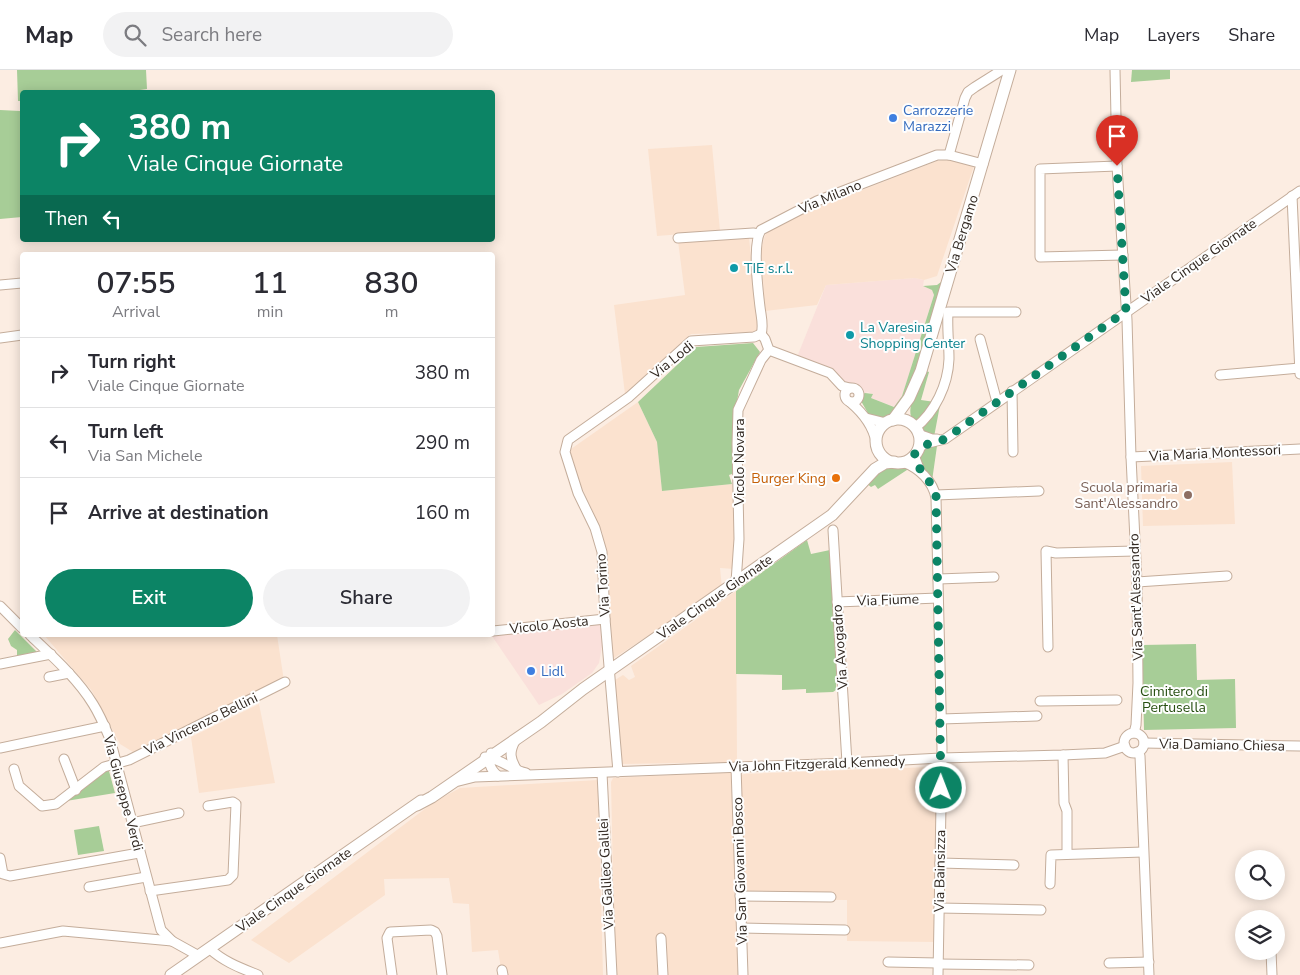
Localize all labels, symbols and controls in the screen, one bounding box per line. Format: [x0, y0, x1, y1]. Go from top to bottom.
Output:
search box [103, 12, 453, 57]
text: Map [25, 19, 73, 51]
icon: search [121, 21, 149, 49]
text: Search here [161, 22, 262, 48]
text: Map [1084, 23, 1119, 47]
text: Layers [1147, 23, 1200, 47]
text: Share [1228, 23, 1275, 47]
place label: Carrozzerie Marazzi [903, 101, 973, 136]
text: 380 m [128, 104, 231, 151]
icon: right [45, 110, 110, 175]
marker: Carrozzerie Marazzi [887, 112, 899, 124]
pin [1096, 115, 1138, 166]
icon: arrive [1103, 122, 1131, 150]
text: Viale Cinque Giornate [128, 149, 343, 179]
street label: Via Milano [795, 175, 864, 219]
street label: Via Bergamo [941, 192, 983, 277]
icon: left [98, 205, 126, 233]
text: Then [45, 206, 88, 232]
street label: Viale Cinque Giornate [1137, 214, 1261, 309]
place label: TIE s.r.l. [744, 259, 793, 278]
marker: TIE s.r.l. [728, 262, 740, 274]
text: 07:55 [96, 263, 176, 304]
text: 11 [252, 263, 288, 304]
text: 830 [365, 263, 419, 304]
text: Arrival [112, 301, 160, 323]
text: min [257, 301, 283, 323]
text: m [385, 301, 398, 323]
place label: La Varesina Shopping Center [860, 318, 965, 353]
marker: La Varesina Shopping Center [844, 329, 856, 341]
street label: Via Lodi [646, 337, 698, 384]
text: Turn right [88, 349, 175, 375]
icon: right [45, 359, 73, 387]
text: 380 m [415, 360, 470, 386]
text: Viale Cinque Giornate [88, 375, 245, 397]
street label: Vicolo Novara [730, 418, 749, 507]
text: Turn left [88, 419, 163, 445]
icon: left [45, 429, 73, 457]
text: 290 m [415, 430, 470, 456]
street label: Via Maria Montessori [1148, 440, 1281, 466]
text: Via San Michele [88, 445, 202, 467]
place label: Burger King [751, 469, 826, 488]
marker: Burger King [830, 472, 842, 484]
place label: Scuola primaria Sant'Alessandro [1075, 478, 1178, 513]
marker: Scuola primaria Sant'Alessandro [1182, 489, 1194, 501]
icon: arrive [45, 499, 73, 527]
text: Arrive at destination [88, 500, 269, 526]
text: 160 m [415, 500, 470, 526]
street label: Via Sant'Alessandro [1124, 533, 1148, 662]
street label: Viale Cinque Giornate [653, 550, 777, 645]
street label: Via Torino [591, 553, 615, 618]
button: Exit [45, 569, 253, 627]
button: Share [263, 569, 470, 627]
street label: Via Fiume [856, 589, 919, 611]
street label: Via Avogadro [828, 604, 853, 691]
street label: Vicolo Aosta [508, 611, 589, 639]
place label: Lidl [541, 662, 565, 681]
marker: Lidl [525, 665, 537, 677]
park label: Cimitero di Pertusella [1140, 682, 1208, 717]
street label: Via Vincenzo Bellini [140, 688, 261, 760]
street label: Via Giuseppe Verdi [98, 732, 148, 853]
street label: Via Damiano Chiesa [1158, 734, 1285, 756]
street label: Via John Fitzgerald Kennedy [727, 751, 906, 777]
position arrow [914, 761, 966, 813]
street label: Via San Giovanni Bosco [728, 797, 752, 946]
street label: Via Galileo Galilei [594, 818, 618, 931]
street label: Via Bainsizza [930, 830, 950, 913]
street label: Viale Cinque Giornate [232, 843, 356, 938]
map controls [1235, 850, 1285, 960]
button: search [1235, 850, 1285, 900]
button: layers [1235, 910, 1285, 960]

